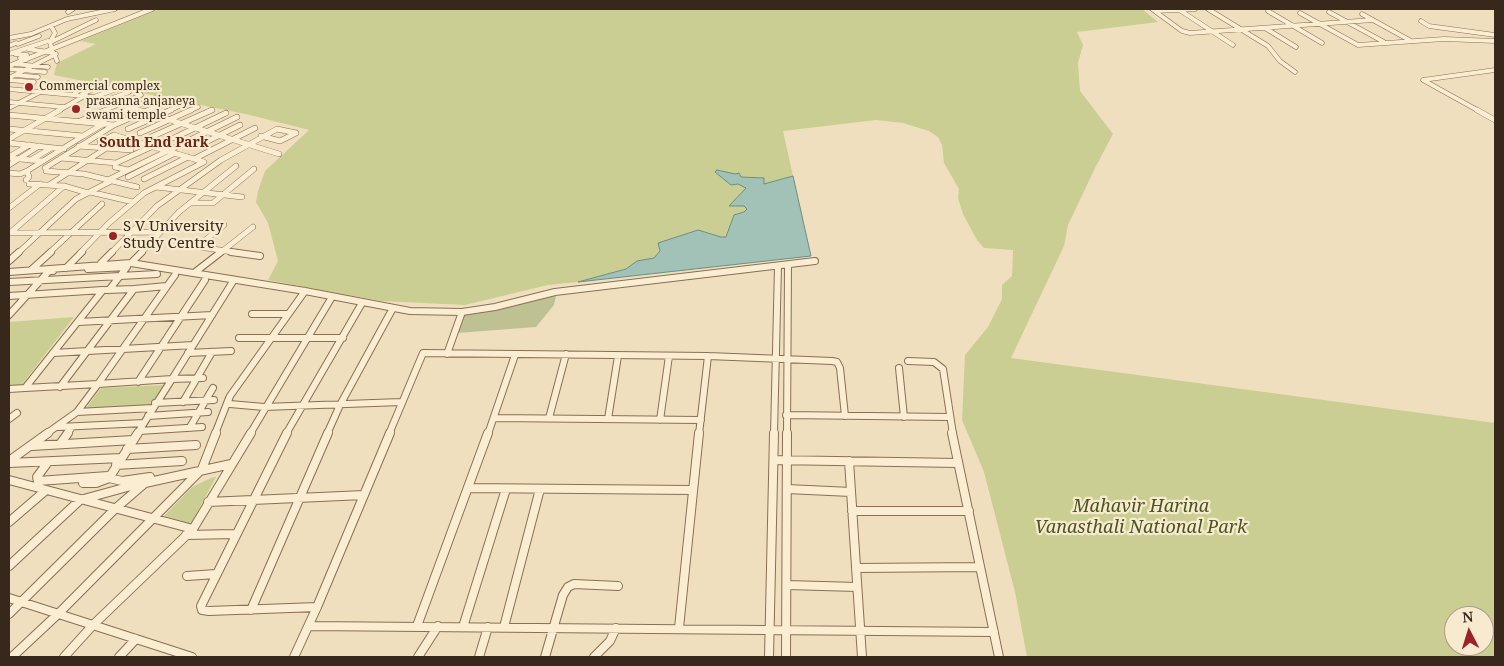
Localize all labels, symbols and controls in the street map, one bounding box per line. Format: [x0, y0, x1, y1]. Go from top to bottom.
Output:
place label: Commercial complex [39, 80, 160, 94]
marker: Commercial complex [23, 81, 35, 93]
place label: prasanna anjaneya swami temple [86, 95, 196, 123]
marker: prasanna anjaneya swami temple [70, 103, 82, 115]
district label: South End Park [99, 135, 209, 151]
place label: S V University Study Centre [123, 218, 223, 253]
marker: S V University Study Centre [107, 230, 119, 242]
park label: Mahavir Harina Vanasthali National Park [1035, 496, 1247, 538]
north arrow [1444, 606, 1494, 656]
text: N [1461, 607, 1474, 627]

